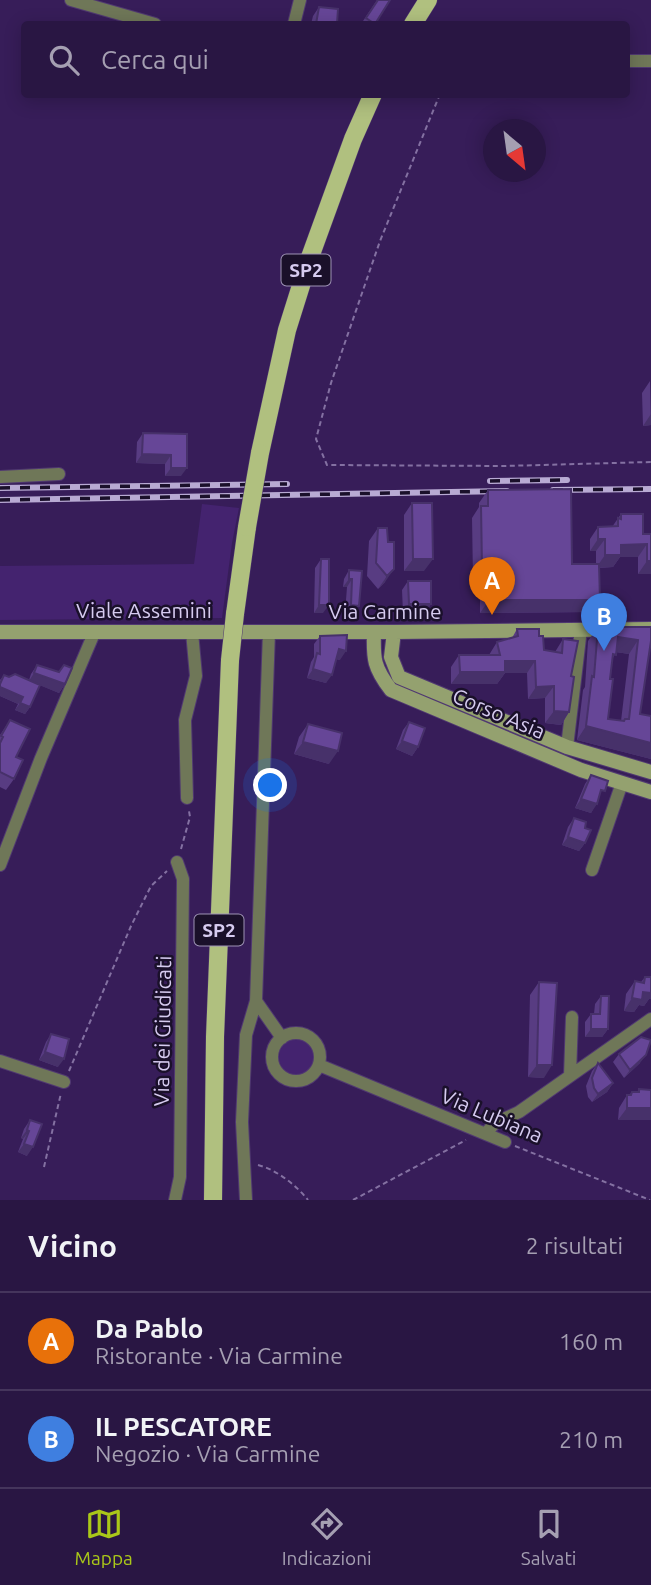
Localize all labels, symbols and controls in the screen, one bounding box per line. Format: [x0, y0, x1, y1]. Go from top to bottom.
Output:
search box [21, 21, 630, 98]
icon: search [45, 41, 83, 79]
text: Cerca qui [101, 45, 209, 74]
north arrow [483, 119, 546, 182]
road number: SP2 [282, 254, 330, 286]
pin: A [469, 557, 515, 615]
pin: B [581, 593, 627, 651]
street label: Viale Assemini [76, 598, 212, 622]
street label: Via Carmine [328, 599, 442, 623]
street label: Corso Asia [449, 683, 549, 743]
your location [253, 768, 287, 802]
road number: SP2 [194, 914, 244, 946]
street label: Via dei Giudicati [149, 955, 175, 1107]
street label: Via Lubiana [437, 1083, 547, 1147]
text: Vicino [28, 1229, 117, 1263]
text: 2 risultati [526, 1233, 623, 1258]
text: Da Pablo [95, 1314, 203, 1343]
text: A [43, 1329, 59, 1354]
text: 160 m [559, 1329, 623, 1354]
text: Ristorante · Via Carmine [95, 1343, 343, 1368]
text: IL PESCATORE [95, 1412, 272, 1441]
text: B [43, 1427, 59, 1452]
text: 210 m [559, 1427, 623, 1452]
text: Negozio · Via Carmine [95, 1441, 320, 1466]
tab: Mappa [74, 1505, 133, 1569]
tab: Indicazioni [282, 1505, 372, 1569]
tab: Salvati [521, 1505, 576, 1569]

